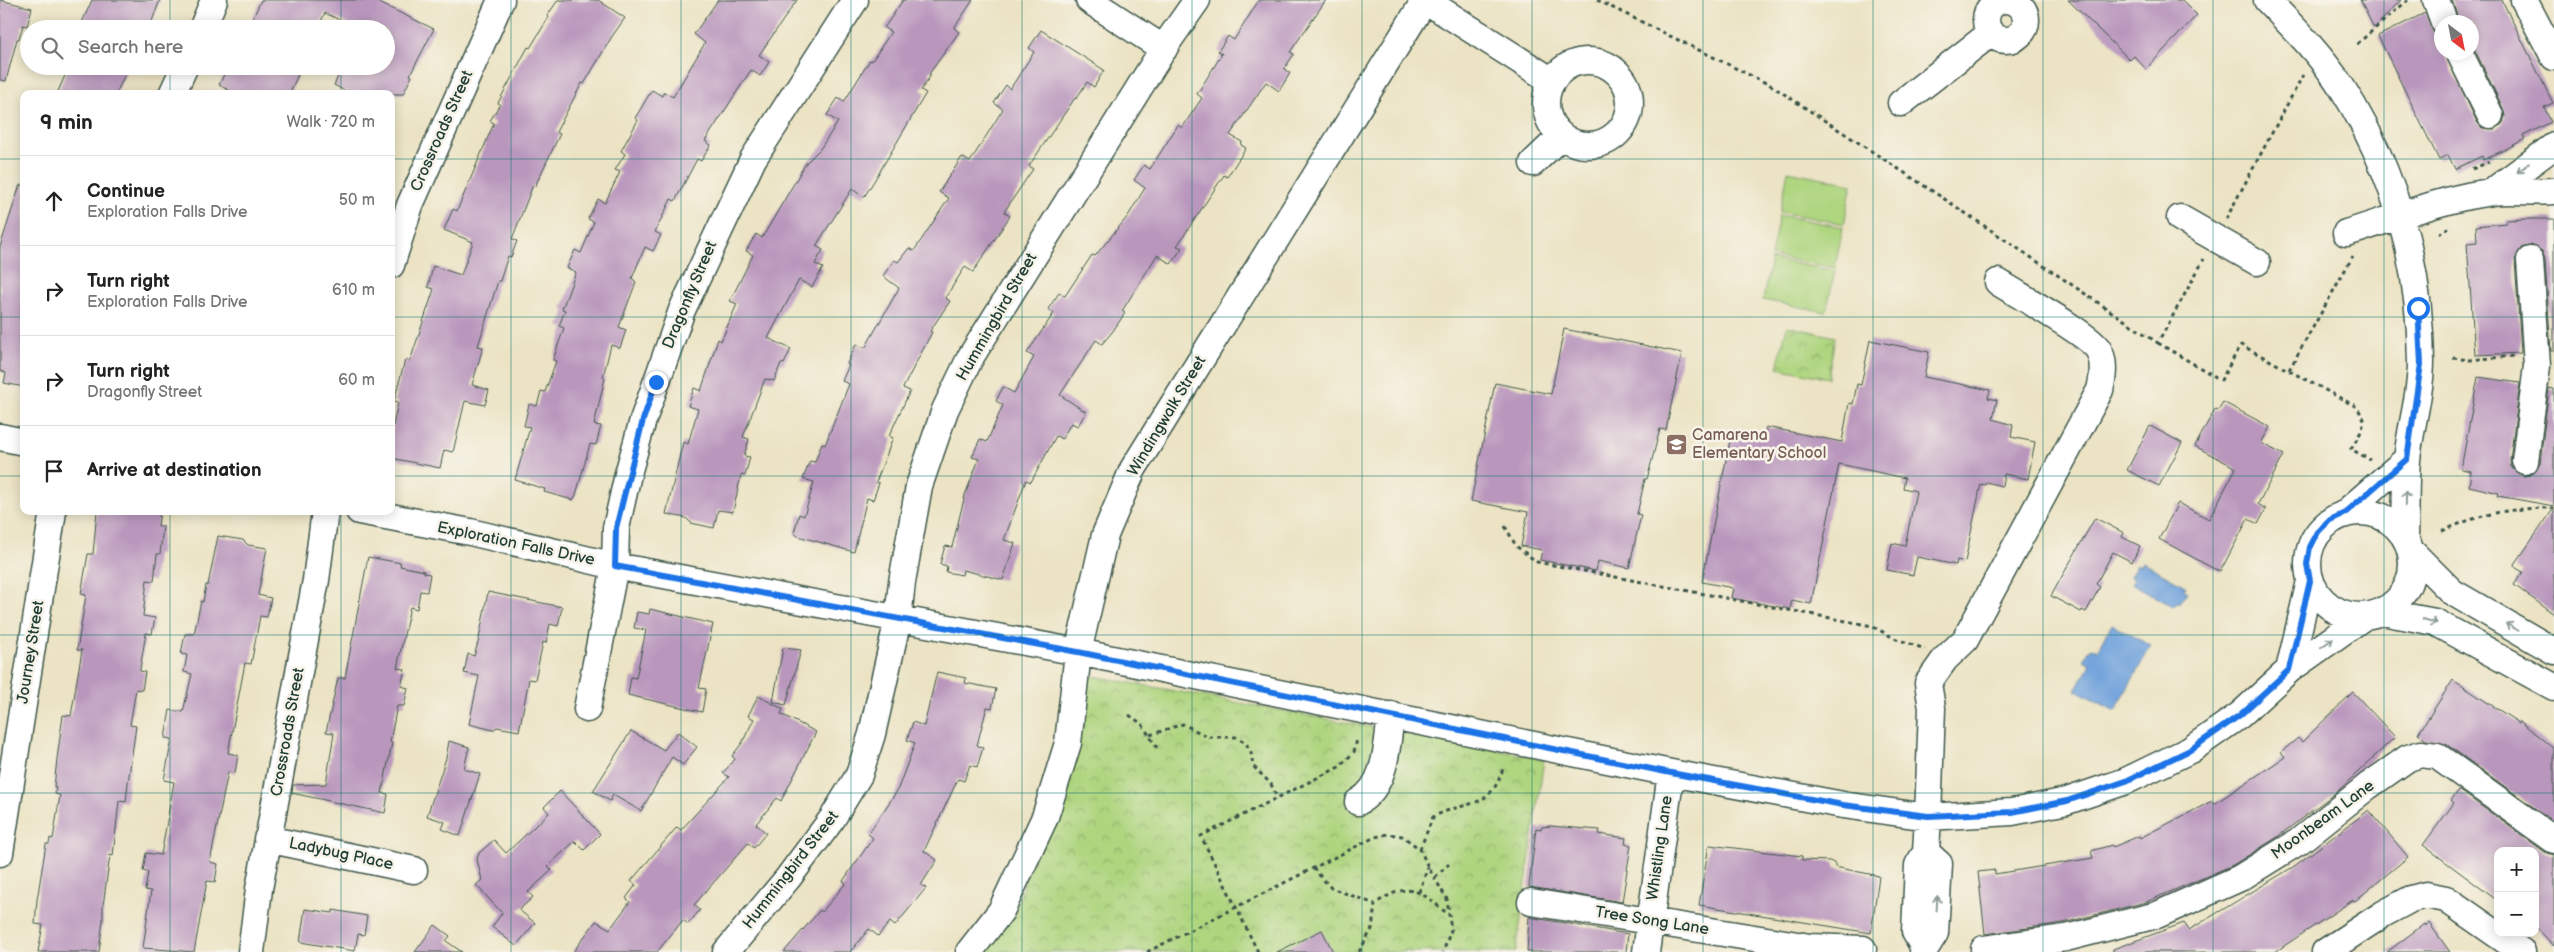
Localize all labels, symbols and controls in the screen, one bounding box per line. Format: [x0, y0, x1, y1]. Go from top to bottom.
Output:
north arrow [2434, 15, 2479, 60]
search box [20, 20, 395, 75]
icon: search [38, 34, 66, 62]
text: Search here [78, 36, 183, 59]
street label: Crossroads Street [407, 68, 477, 194]
text: 9 min [40, 110, 93, 135]
text: Walk · 720 m [287, 113, 375, 132]
one-way arrow [2517, 162, 2530, 173]
text: Continue [87, 180, 165, 203]
icon: ahead [40, 187, 68, 215]
text: 50 m [339, 191, 375, 210]
text: Exploration Falls Drive [87, 203, 248, 222]
street label: Dragonfly Street [659, 238, 721, 352]
street label: Hummingbird Street [953, 250, 1041, 384]
text: Turn right [87, 270, 170, 293]
icon: right [40, 277, 68, 305]
text: 610 m [332, 281, 375, 300]
text: Exploration Falls Drive [87, 293, 248, 312]
route start [2407, 297, 2430, 320]
street label: Windingwalk Street [1124, 352, 1210, 480]
text: Turn right [87, 360, 170, 383]
icon: right [40, 367, 68, 395]
text: 60 m [338, 371, 375, 390]
route end [645, 371, 668, 394]
text: Dragonfly Street [87, 383, 202, 402]
place label: Camarena Elementary School [1692, 426, 1826, 463]
school or university icon: Camarena Elementary School [1664, 432, 1688, 456]
icon: arrive [40, 457, 68, 485]
text: Arrive at destination [87, 459, 262, 482]
one-way arrow [2402, 490, 2411, 506]
street label: Exploration Falls Drive [435, 518, 597, 570]
street label: Journey Street [13, 599, 49, 705]
one-way arrow [2421, 617, 2437, 627]
one-way arrow [2504, 622, 2519, 632]
one-way arrow [2320, 638, 2334, 648]
street label: Crossroads Street [267, 666, 309, 798]
street label: Moonbeam Lane [2268, 776, 2379, 864]
street label: Whistling Lane [1643, 794, 1677, 902]
street label: Hummingbird Street [739, 807, 843, 933]
street label: Ladybug Place [287, 834, 395, 874]
map controls [2494, 847, 2539, 937]
button: + [2494, 847, 2539, 892]
button: − [2494, 892, 2539, 937]
one-way arrow [1932, 895, 1941, 911]
street label: Tree Song Lane [1594, 903, 1711, 939]

